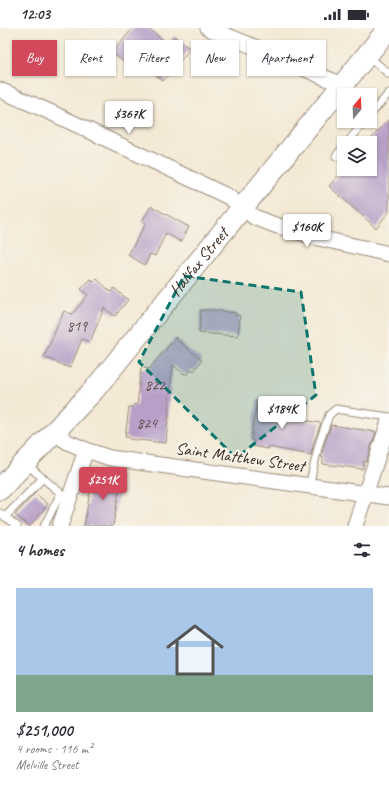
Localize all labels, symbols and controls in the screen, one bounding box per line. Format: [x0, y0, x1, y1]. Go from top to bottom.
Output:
text: 12:03 [20, 5, 50, 24]
chip: Buy [12, 40, 57, 76]
chip: Rent [65, 40, 116, 76]
chip: Filters [124, 40, 183, 76]
chip: New [191, 40, 239, 76]
chip: Apartment [247, 40, 326, 76]
north arrow [337, 88, 377, 128]
map controls [337, 88, 377, 176]
pin: $367K [101, 101, 157, 135]
text: $367K [114, 106, 144, 122]
button: layers [337, 136, 377, 176]
pin: $160K [279, 214, 335, 248]
text: $160K [292, 219, 322, 235]
street label: Halifax Street [164, 221, 234, 300]
house number: 819 [67, 317, 88, 336]
house number: 822 [145, 376, 166, 395]
pin: $184K [254, 396, 310, 430]
text: $184K [267, 401, 297, 417]
house number: 824 [137, 414, 158, 433]
street label: Saint Matthew Street [174, 438, 308, 477]
pin: $251K [75, 467, 131, 501]
text: $251K [88, 472, 118, 488]
icon: filters [351, 539, 373, 561]
text: 4 homes [16, 540, 64, 561]
icon: home [159, 614, 231, 686]
text: $251,000 [16, 720, 73, 741]
text: 4 rooms · 116 m² [16, 741, 92, 757]
text: Melville Street [16, 757, 78, 773]

